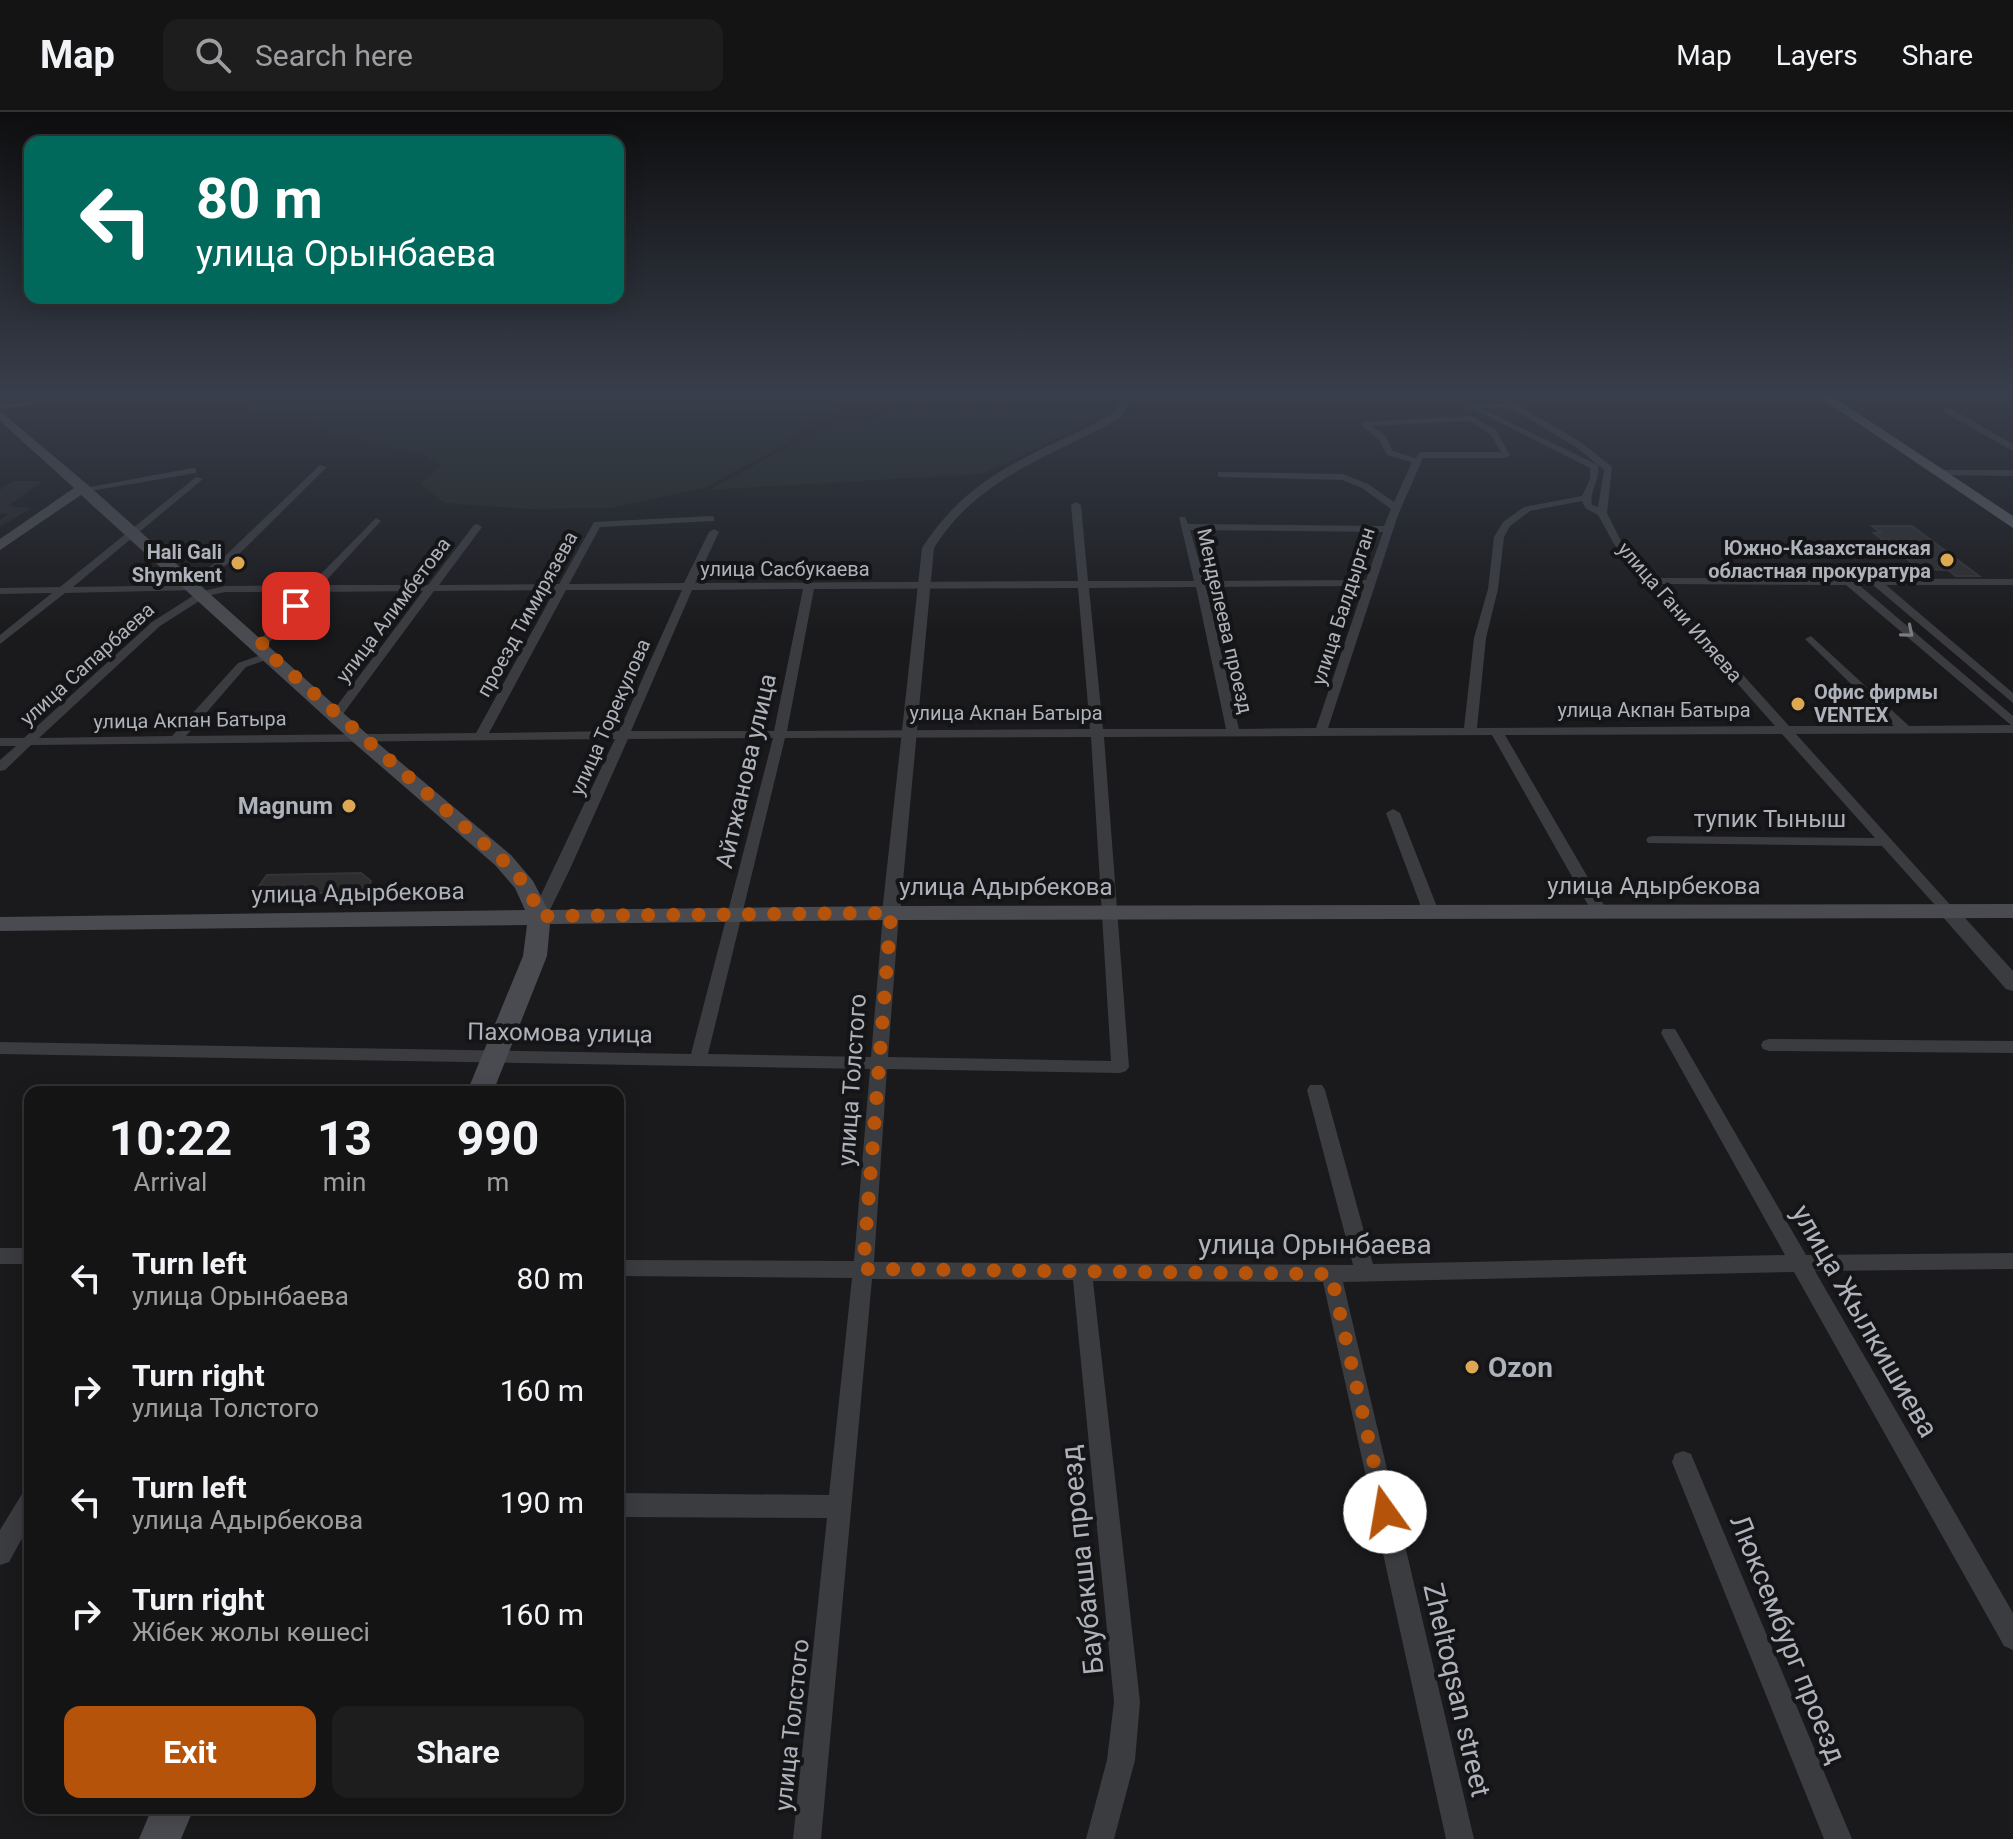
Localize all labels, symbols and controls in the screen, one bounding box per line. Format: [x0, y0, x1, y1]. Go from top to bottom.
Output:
search box [163, 19, 723, 91]
text: Map [40, 33, 115, 77]
icon: search [191, 33, 235, 77]
text: Search here [255, 38, 413, 73]
text: Map [1676, 39, 1732, 72]
text: Layers [1776, 39, 1858, 72]
text: Share [1902, 39, 1973, 72]
text: 80 m [196, 166, 323, 232]
icon: left [64, 168, 168, 272]
text: улица Орынбаева [196, 233, 496, 275]
street label: улица Балдырган [1306, 524, 1380, 688]
street label: Менделеева проезд [1192, 526, 1258, 716]
street label: проезд Тимирязева [472, 527, 582, 701]
street label: улица Алимбетова [331, 533, 455, 687]
place label: Южно-Казахстанская областная прокуратура [1708, 536, 1931, 583]
street label: улица Гани Иляева [1613, 537, 1747, 687]
place label: Hali Gali Shymkent [132, 540, 222, 587]
marker: Южно-Казахстанская областная прокуратура [1938, 551, 1956, 569]
marker: Hali Gali Shymkent [229, 554, 247, 572]
street label: улица Сасбукаева [700, 557, 870, 581]
pin [262, 572, 330, 640]
icon: arrive [274, 584, 318, 628]
street label: улица Сапарбаева [15, 597, 159, 731]
one-way arrow [1899, 622, 1913, 637]
street label: улица Торекулова [565, 635, 655, 799]
street label: Айтжанова улица [710, 671, 782, 871]
place label: Офис фирмы VENTEX [1814, 680, 1938, 727]
marker: Офис фирмы VENTEX [1789, 695, 1807, 713]
street label: улица Акпан Батыра [1557, 698, 1751, 722]
street label: улица Акпан Батыра [909, 701, 1103, 725]
street label: улица Акпан Батыра [93, 706, 287, 734]
place label: Magnum [238, 792, 333, 820]
marker: Magnum [340, 797, 358, 815]
street label: тупик Тыныш [1694, 805, 1846, 833]
street label: улица Адырбекова [1547, 872, 1761, 900]
street label: улица Адырбекова [899, 873, 1113, 901]
street label: улица Адырбекова [251, 877, 465, 909]
street label: улица Толстого [832, 993, 872, 1167]
street label: Пахомова улица [467, 1017, 653, 1049]
text: 10:22 [109, 1110, 232, 1167]
text: 13 [317, 1110, 372, 1167]
text: 990 [457, 1110, 539, 1167]
text: Arrival [134, 1167, 207, 1197]
text: min [323, 1167, 366, 1197]
text: m [487, 1167, 509, 1197]
street label: улица Жылкишиева [1785, 1199, 1945, 1443]
street label: улица Орынбаева [1198, 1228, 1432, 1261]
text: Turn left [132, 1246, 247, 1281]
icon: left [64, 1256, 108, 1300]
text: 80 m [517, 1261, 584, 1296]
text: улица Орынбаева [132, 1281, 349, 1311]
place label: Ozon [1488, 1351, 1553, 1384]
text: Turn right [132, 1358, 265, 1393]
marker: Ozon [1463, 1358, 1481, 1376]
icon: right [64, 1368, 108, 1412]
text: 160 m [500, 1373, 584, 1408]
text: улица Толстого [132, 1393, 319, 1423]
street label: Баубакша проезд [1054, 1444, 1110, 1676]
text: Turn left [132, 1470, 247, 1505]
position arrow [1343, 1470, 1427, 1554]
icon: left [64, 1480, 108, 1524]
text: 190 m [500, 1485, 584, 1520]
text: улица Адырбекова [132, 1505, 363, 1535]
street label: Люксембург проезд [1723, 1510, 1853, 1768]
street label: Zheltoqsan street [1416, 1580, 1498, 1800]
text: Turn right [132, 1582, 265, 1617]
icon: right [64, 1592, 108, 1636]
text: 160 m [500, 1597, 584, 1632]
text: Жібек жолы көшесі [132, 1617, 370, 1647]
street label: улица Толстого [769, 1638, 815, 1812]
button: Exit [64, 1706, 316, 1798]
button: Share [332, 1706, 584, 1798]

